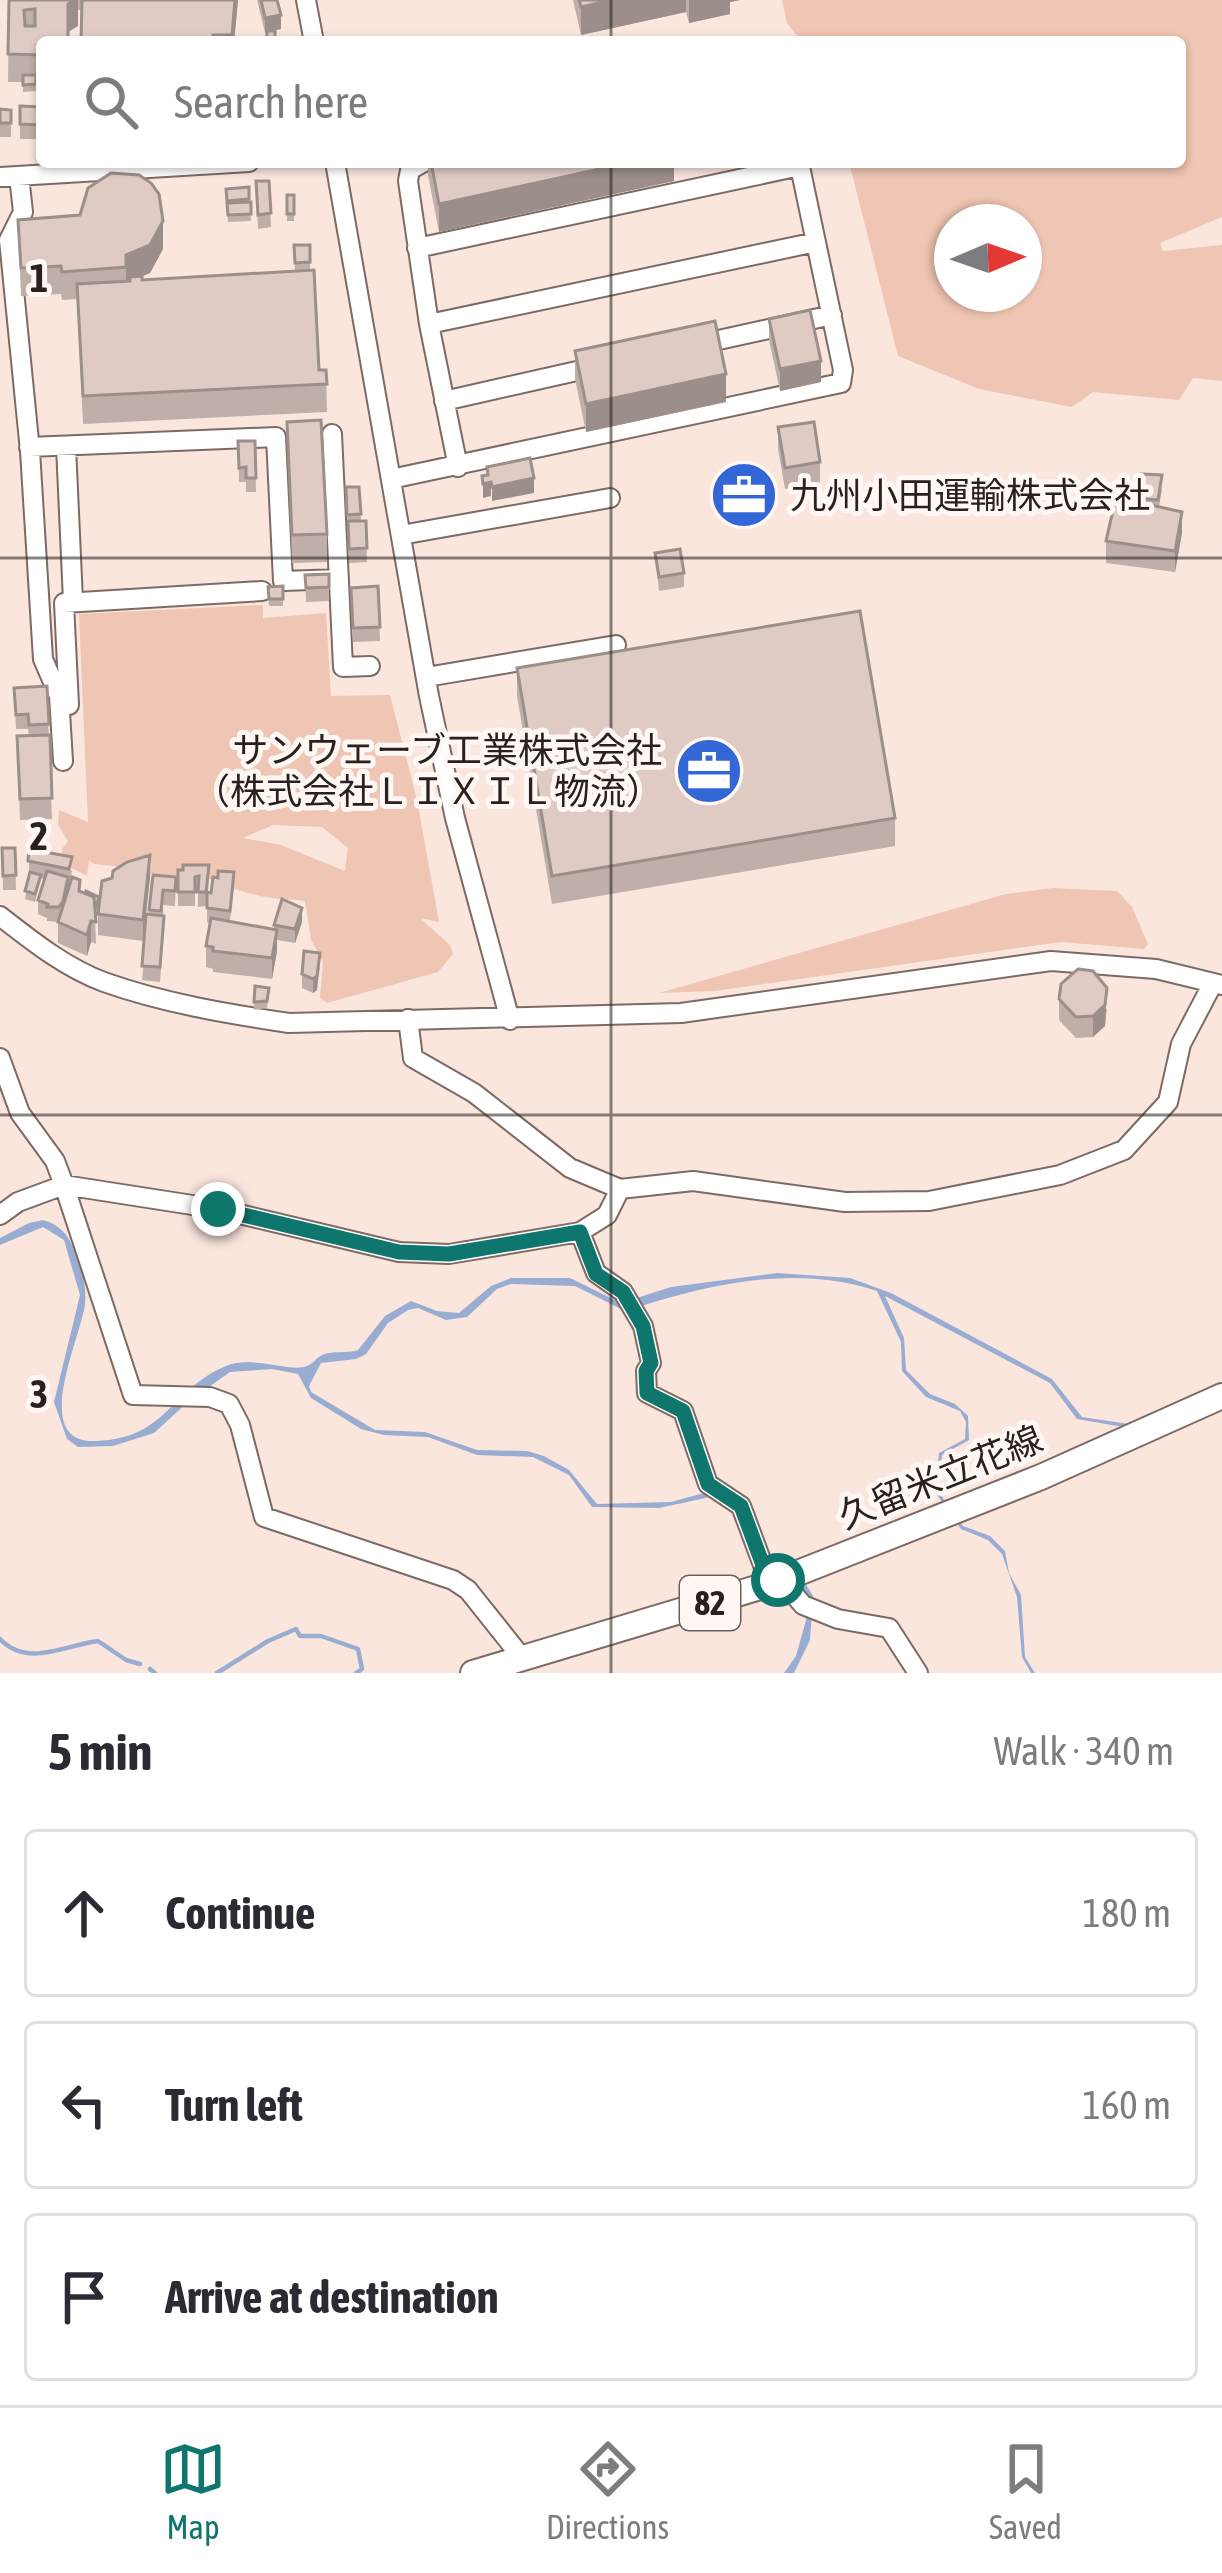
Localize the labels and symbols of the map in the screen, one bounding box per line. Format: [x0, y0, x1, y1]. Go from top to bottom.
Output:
north arrow [934, 204, 1042, 312]
text: 1 [30, 256, 48, 300]
office icon: 九州小田運輸株式会社 [709, 460, 779, 530]
place label: 九州小田運輸株式会社 [790, 474, 1150, 516]
place label: サンウェーブ工業株式会社 （株式会社ＬＩＸＩＬ物流） [194, 729, 662, 812]
office icon: サンウェーブ工業株式会社 （株式会社ＬＩＸＩＬ物流） [674, 736, 744, 806]
text: 2 [30, 814, 48, 858]
route end [191, 1182, 245, 1236]
text: 3 [30, 1372, 48, 1416]
street label: 久留米立花線 [832, 1417, 1048, 1537]
route start [751, 1553, 805, 1607]
road number: 82 [680, 1576, 740, 1630]

